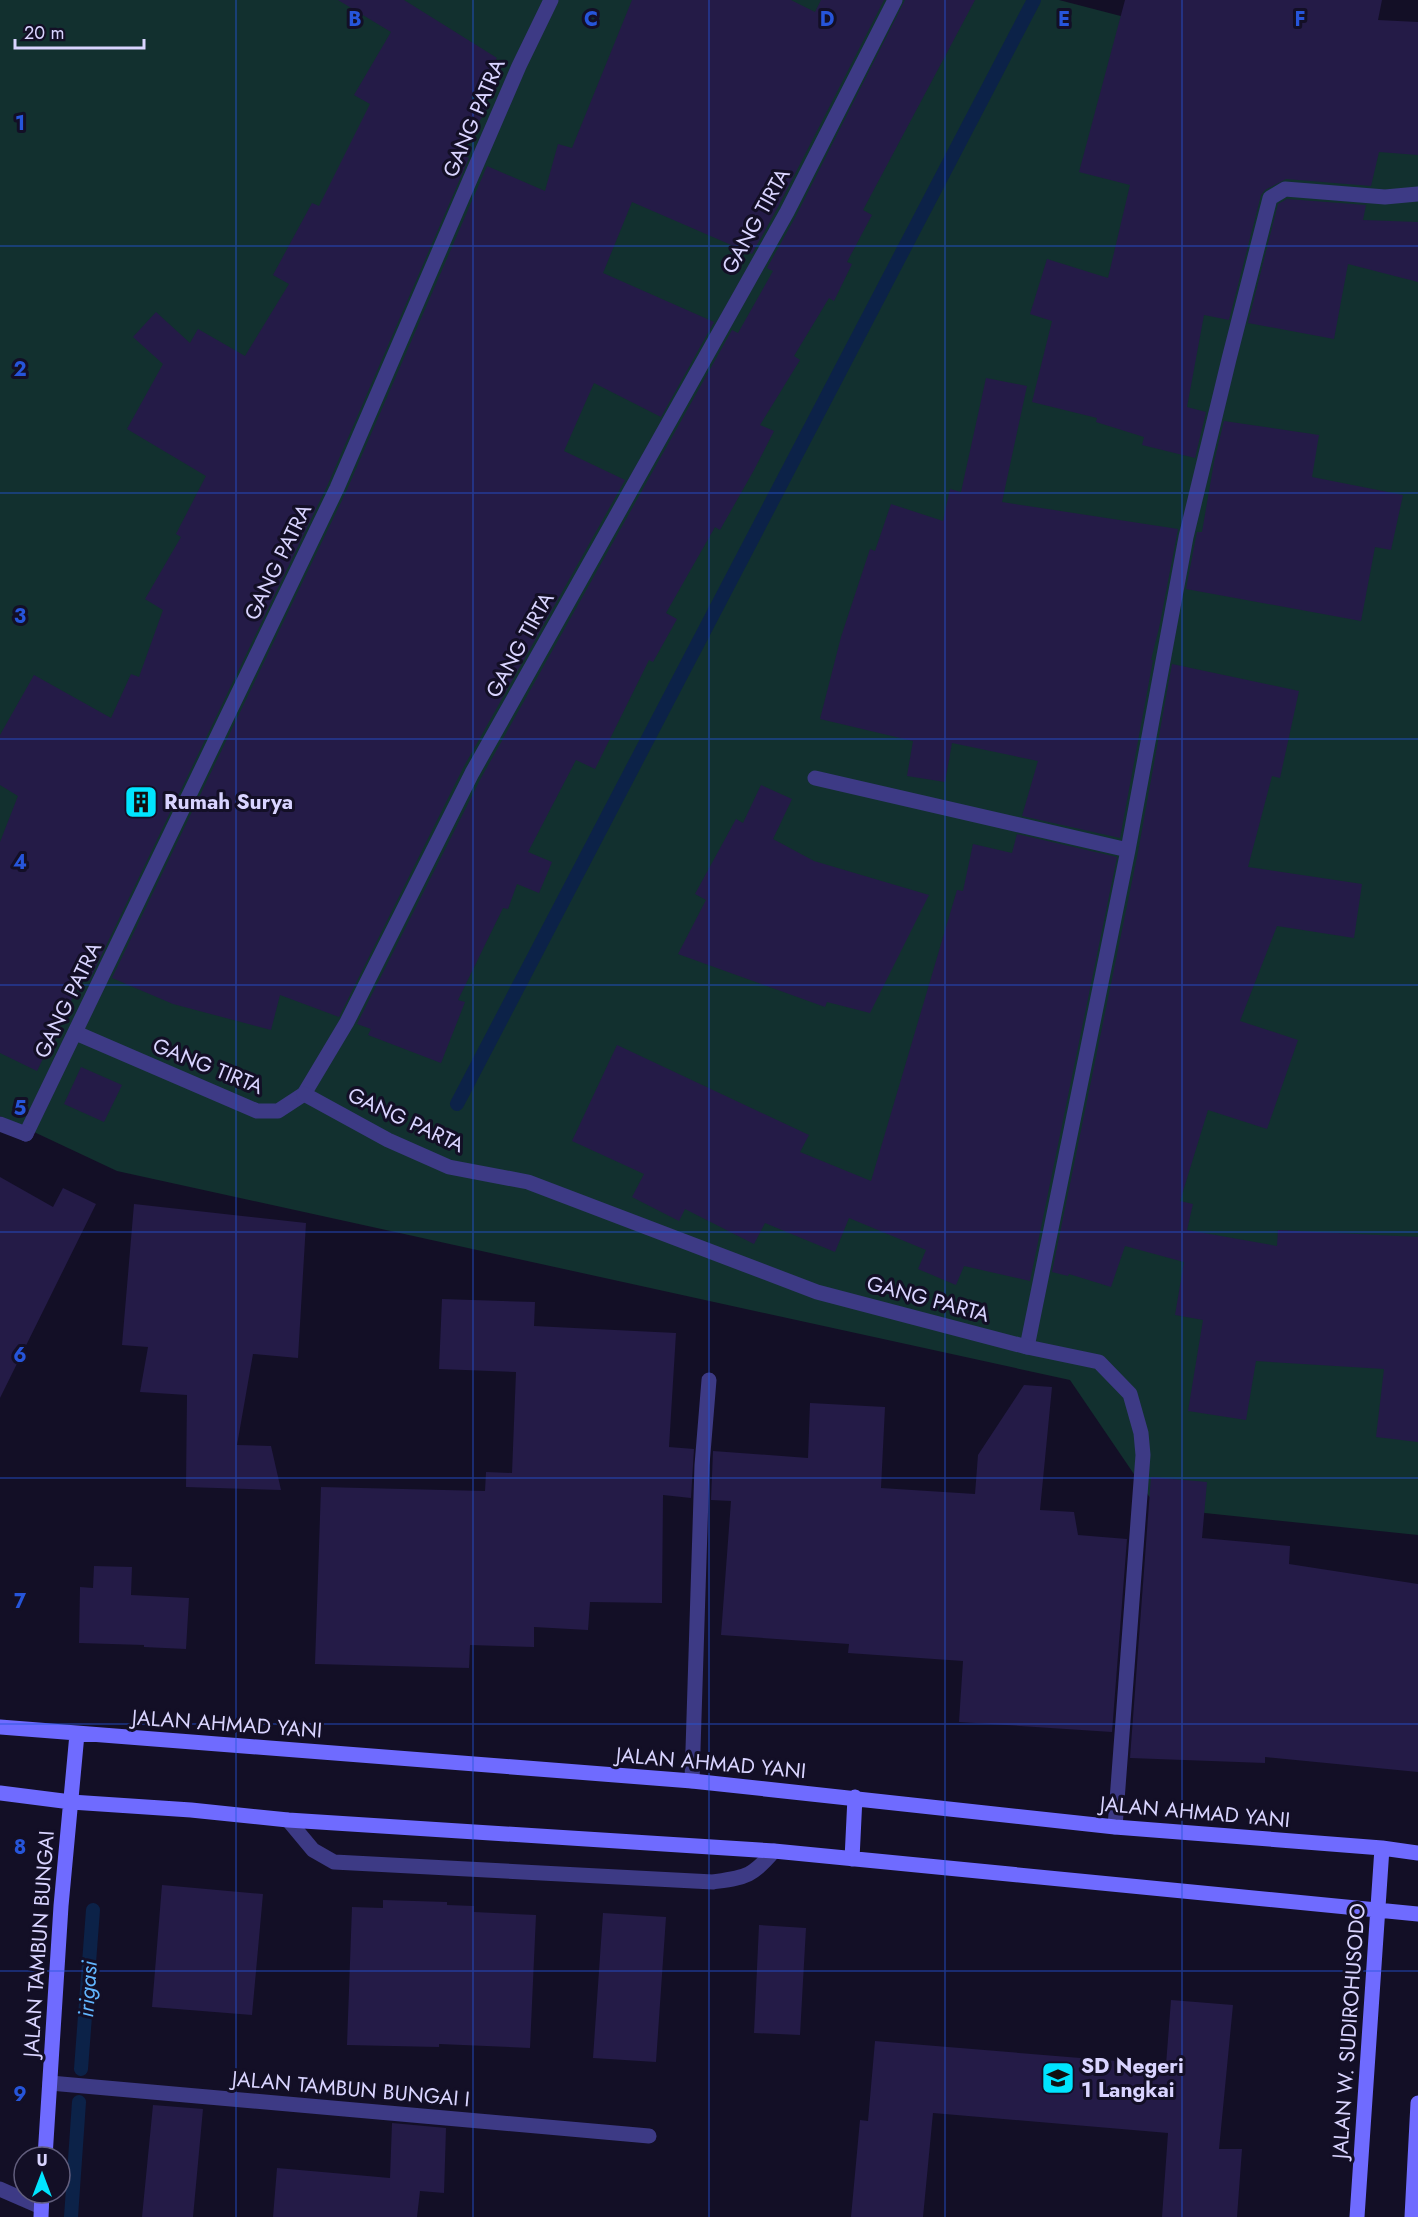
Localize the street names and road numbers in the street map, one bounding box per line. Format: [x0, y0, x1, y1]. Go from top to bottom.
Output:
street label: GANG PATRA [436, 54, 513, 182]
street label: GANG TIRTA [715, 163, 797, 279]
street label: GANG PATRA [237, 499, 319, 625]
street label: GANG TIRTA [479, 587, 561, 703]
street label: GANG PATRA [27, 937, 109, 1063]
street label: GANG TIRTA [148, 1030, 268, 1102]
street label: GANG PARTA [343, 1080, 469, 1160]
street label: GANG PARTA [863, 1268, 993, 1330]
street label: JALAN AHMAD YANI [128, 1702, 323, 1746]
street label: JALAN AHMAD YANI [612, 1739, 807, 1786]
street label: JALAN AHMAD YANI [1096, 1788, 1291, 1835]
street label: JALAN TAMBUN BUNGAI [16, 1830, 62, 2061]
street label: JALAN W. SUDIROHUSODO [1325, 1902, 1373, 2163]
street label: JALAN TAMBUN BUNGAI I [228, 2063, 471, 2114]

